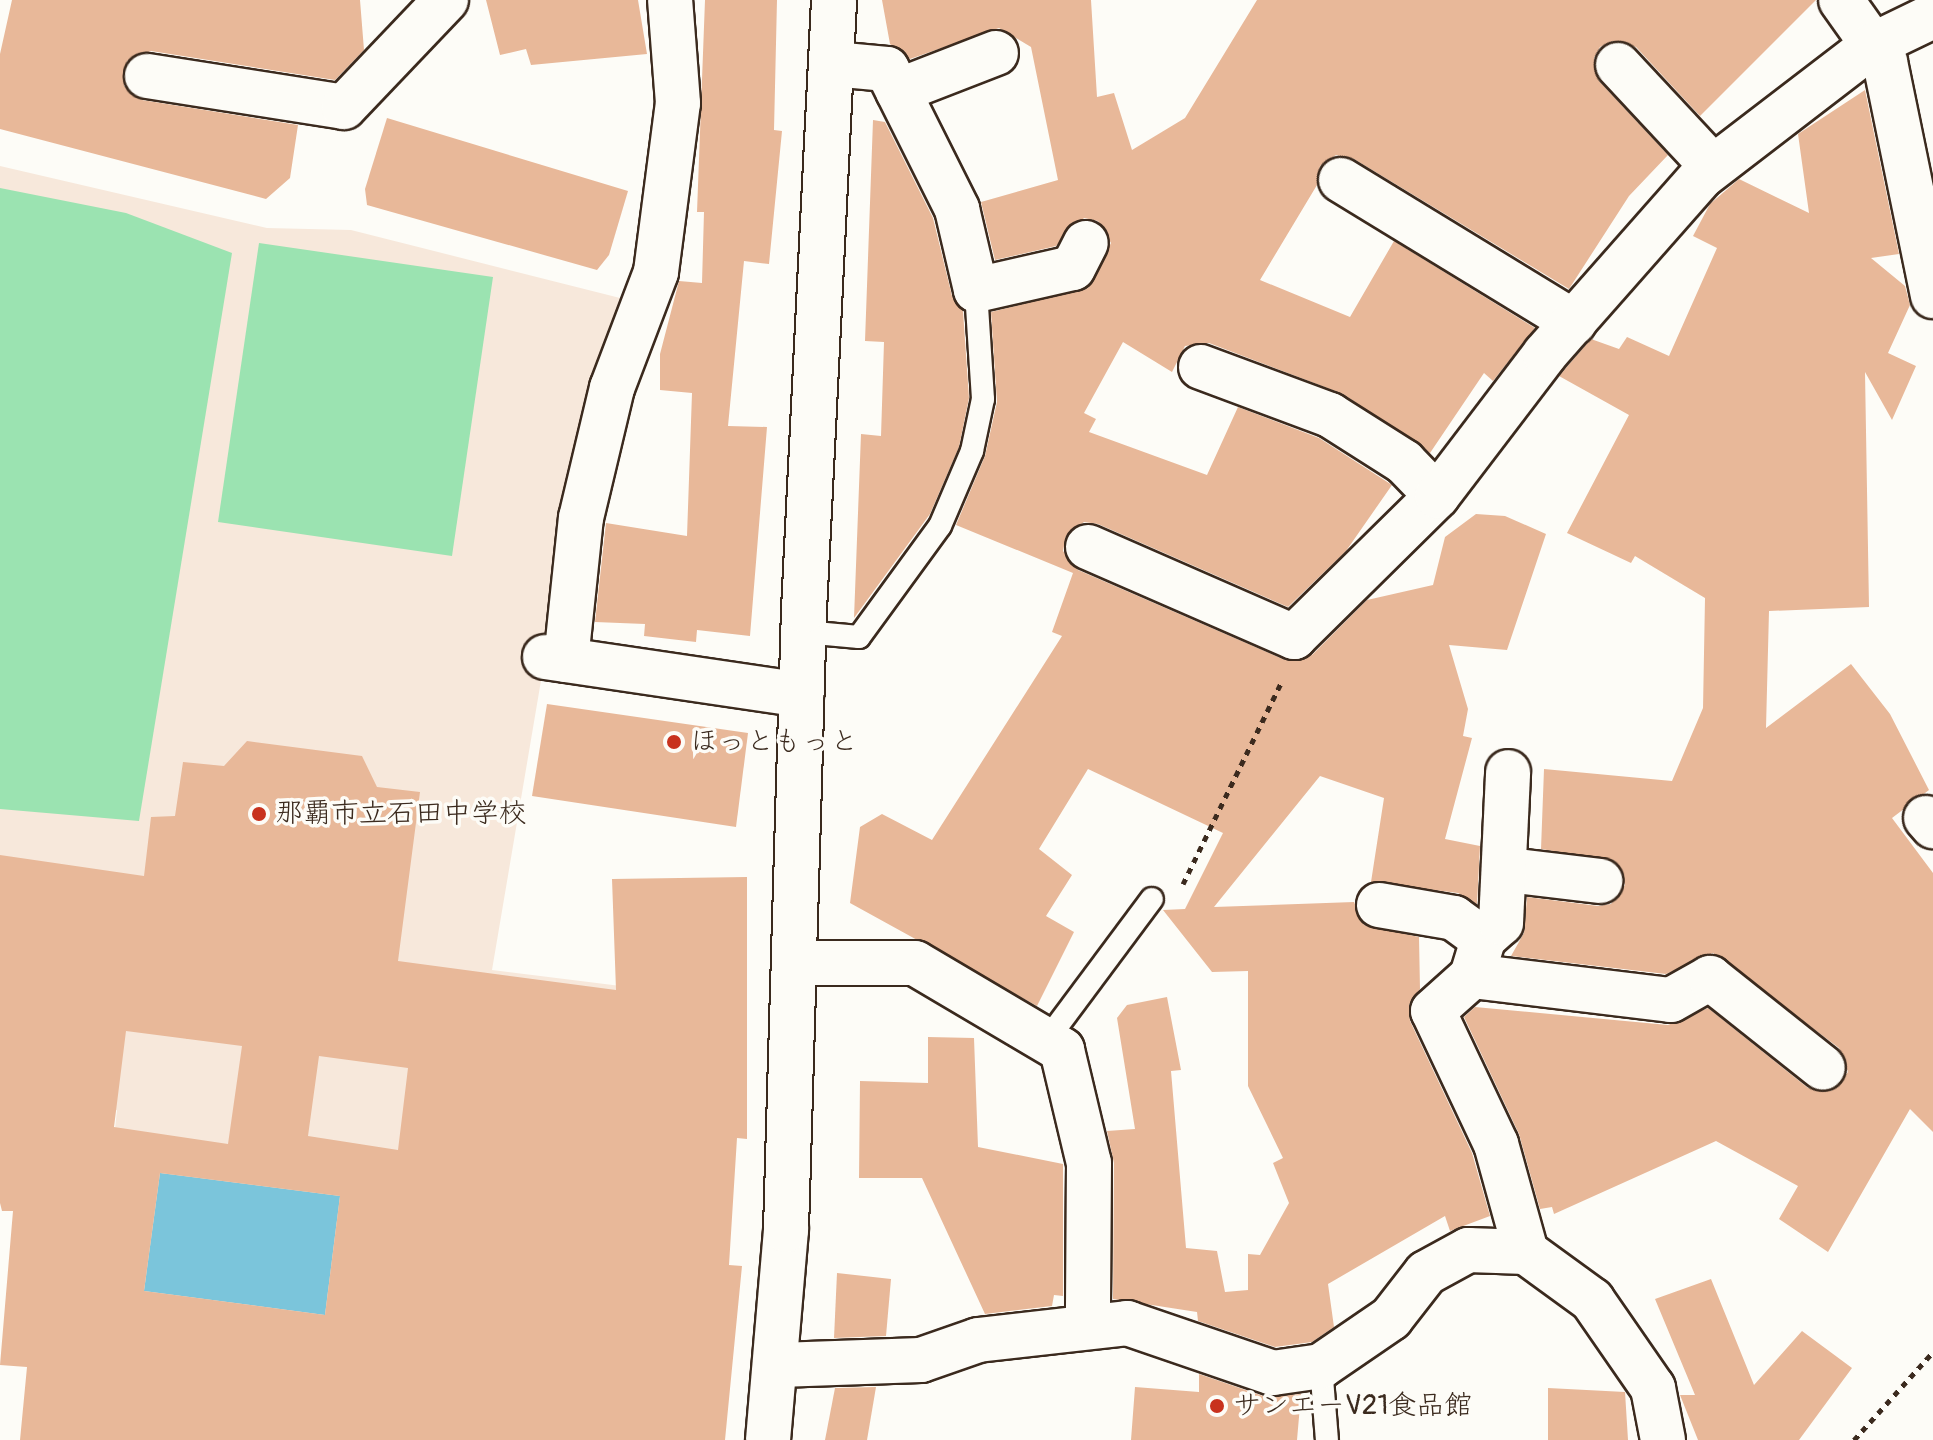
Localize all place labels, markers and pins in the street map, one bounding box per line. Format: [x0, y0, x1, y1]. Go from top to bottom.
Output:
place label: ほっともっと [690, 725, 858, 759]
marker: ほっともっと [665, 733, 683, 751]
place label: 那覇市立石田中学校 [275, 797, 527, 831]
marker: 那覇市立石田中学校 [250, 805, 268, 823]
place label: サンエーV21食品館 [1233, 1389, 1472, 1423]
marker: サンエーV21食品館 [1208, 1397, 1226, 1415]

